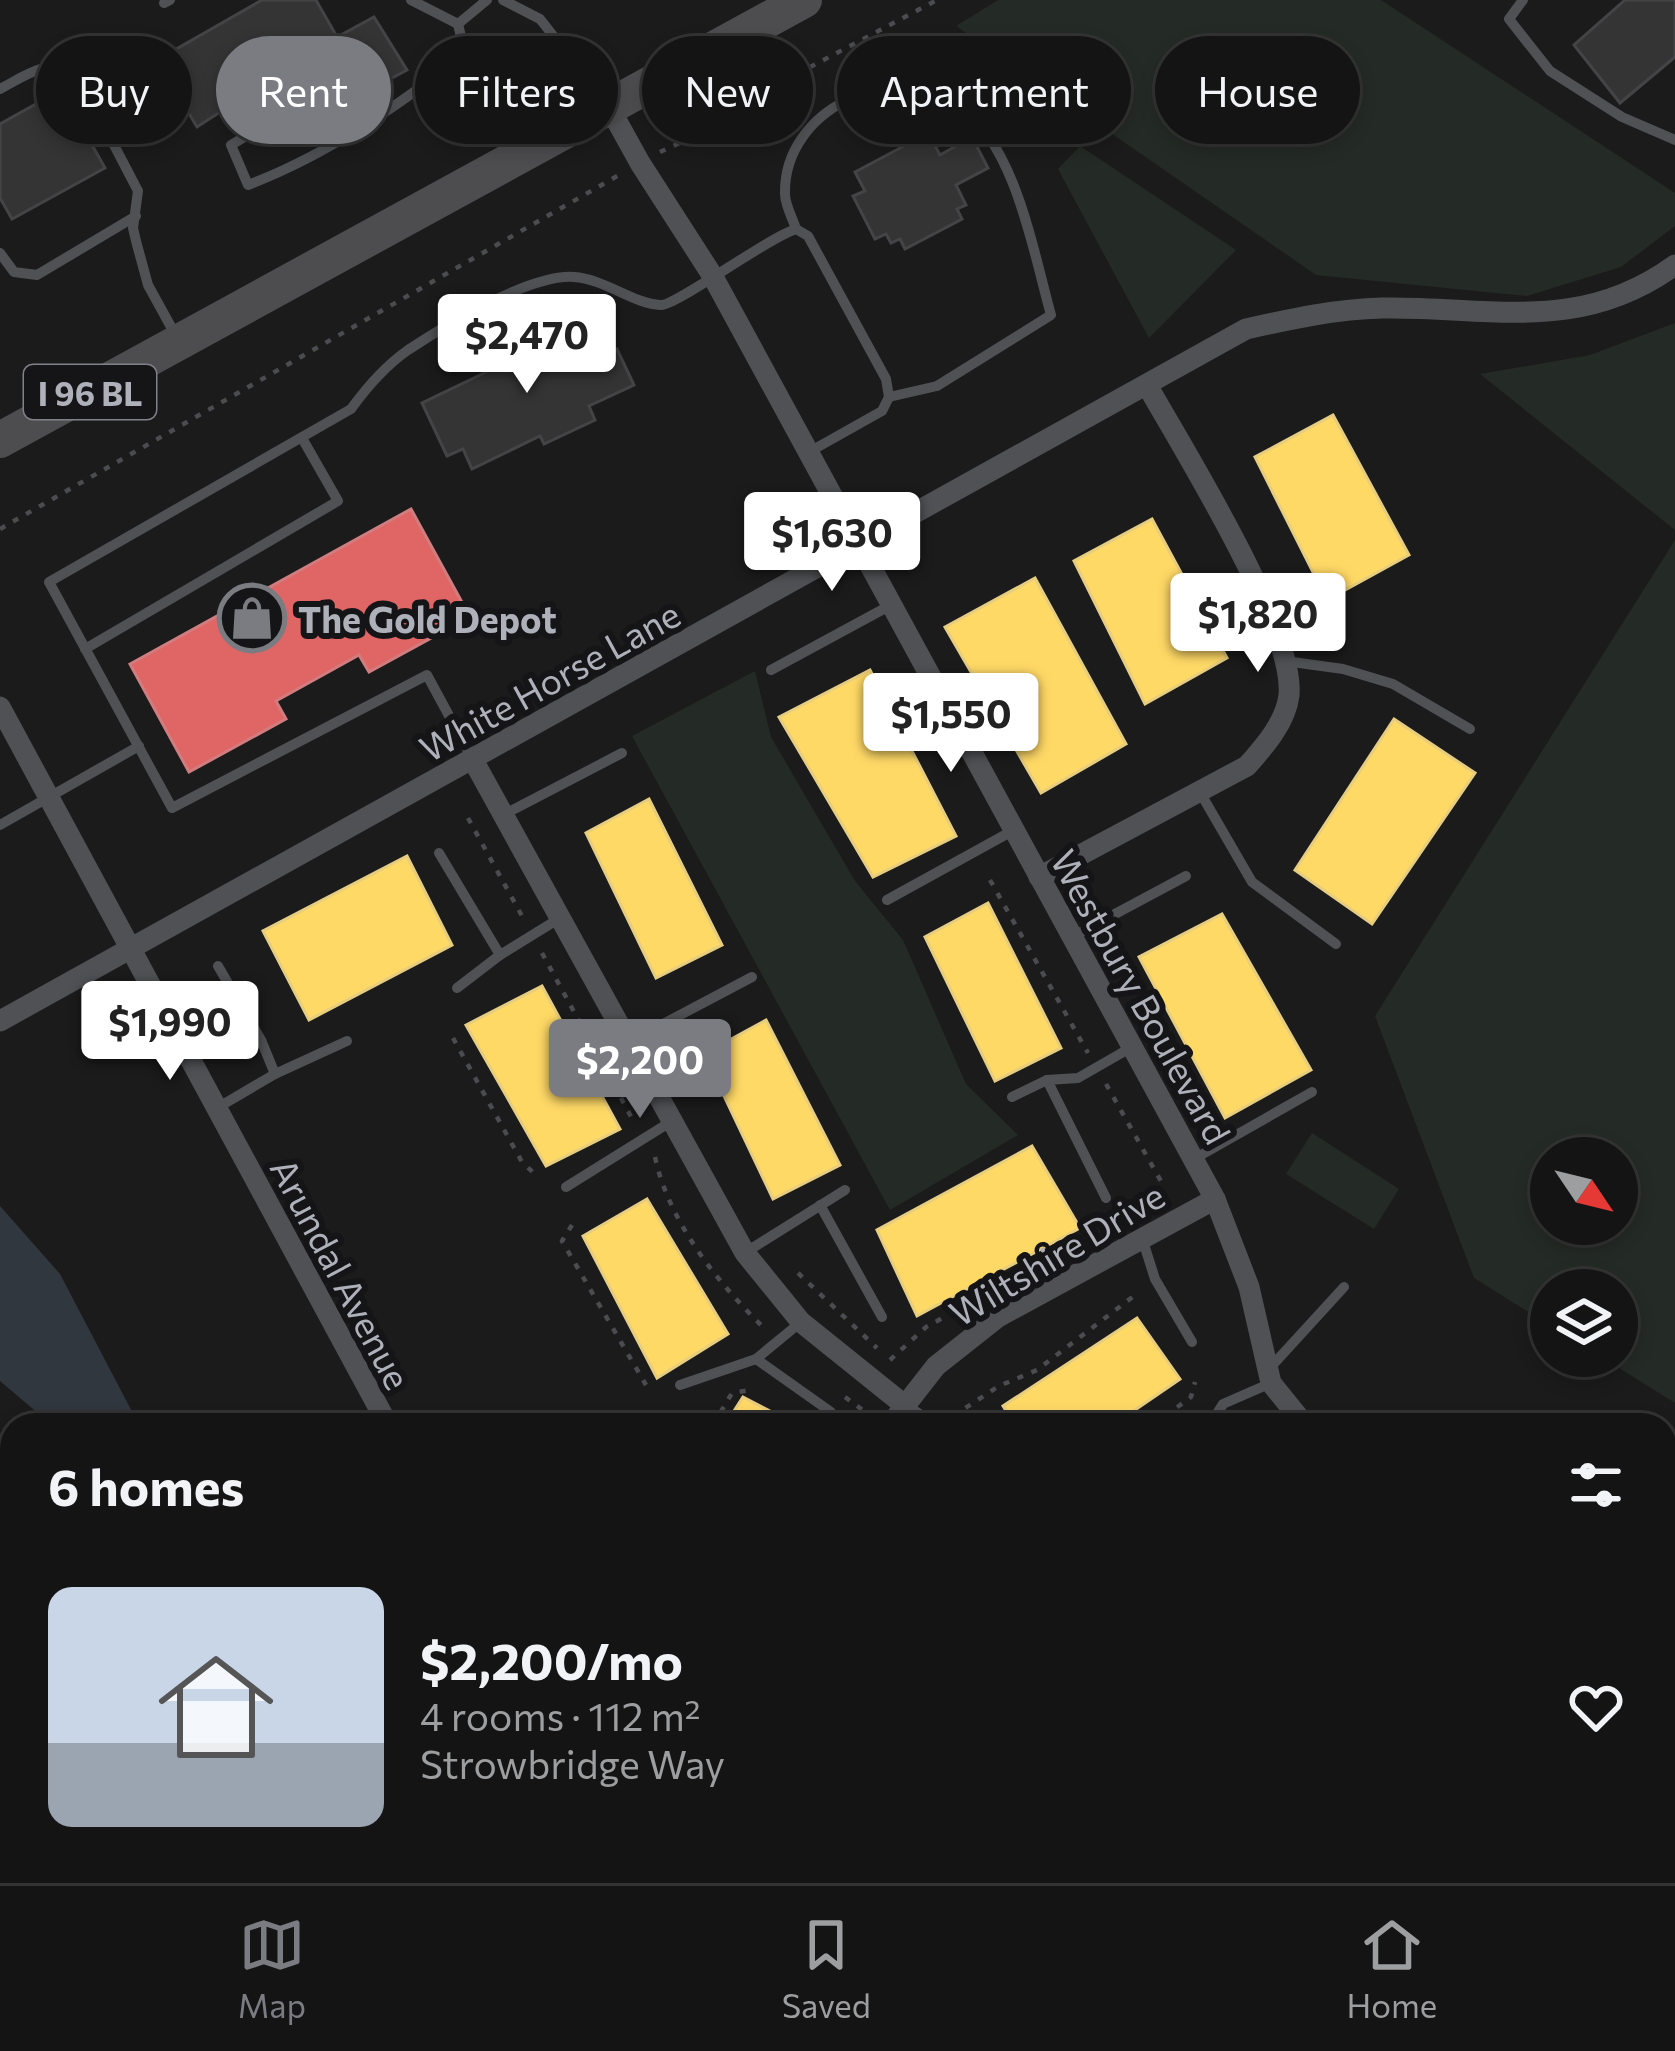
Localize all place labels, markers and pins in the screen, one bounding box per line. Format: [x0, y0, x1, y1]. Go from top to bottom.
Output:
pin: $2,470 [429, 294, 625, 396]
pin: $1,630 [734, 492, 930, 594]
pin: $1,820 [1160, 573, 1356, 675]
shop icon: The Gold Depot [217, 583, 287, 653]
place label: The Gold Depot [298, 596, 557, 640]
pin: $1,550 [853, 673, 1049, 775]
pin: $1,990 [72, 981, 268, 1083]
pin: $2,200 [542, 1019, 738, 1121]

